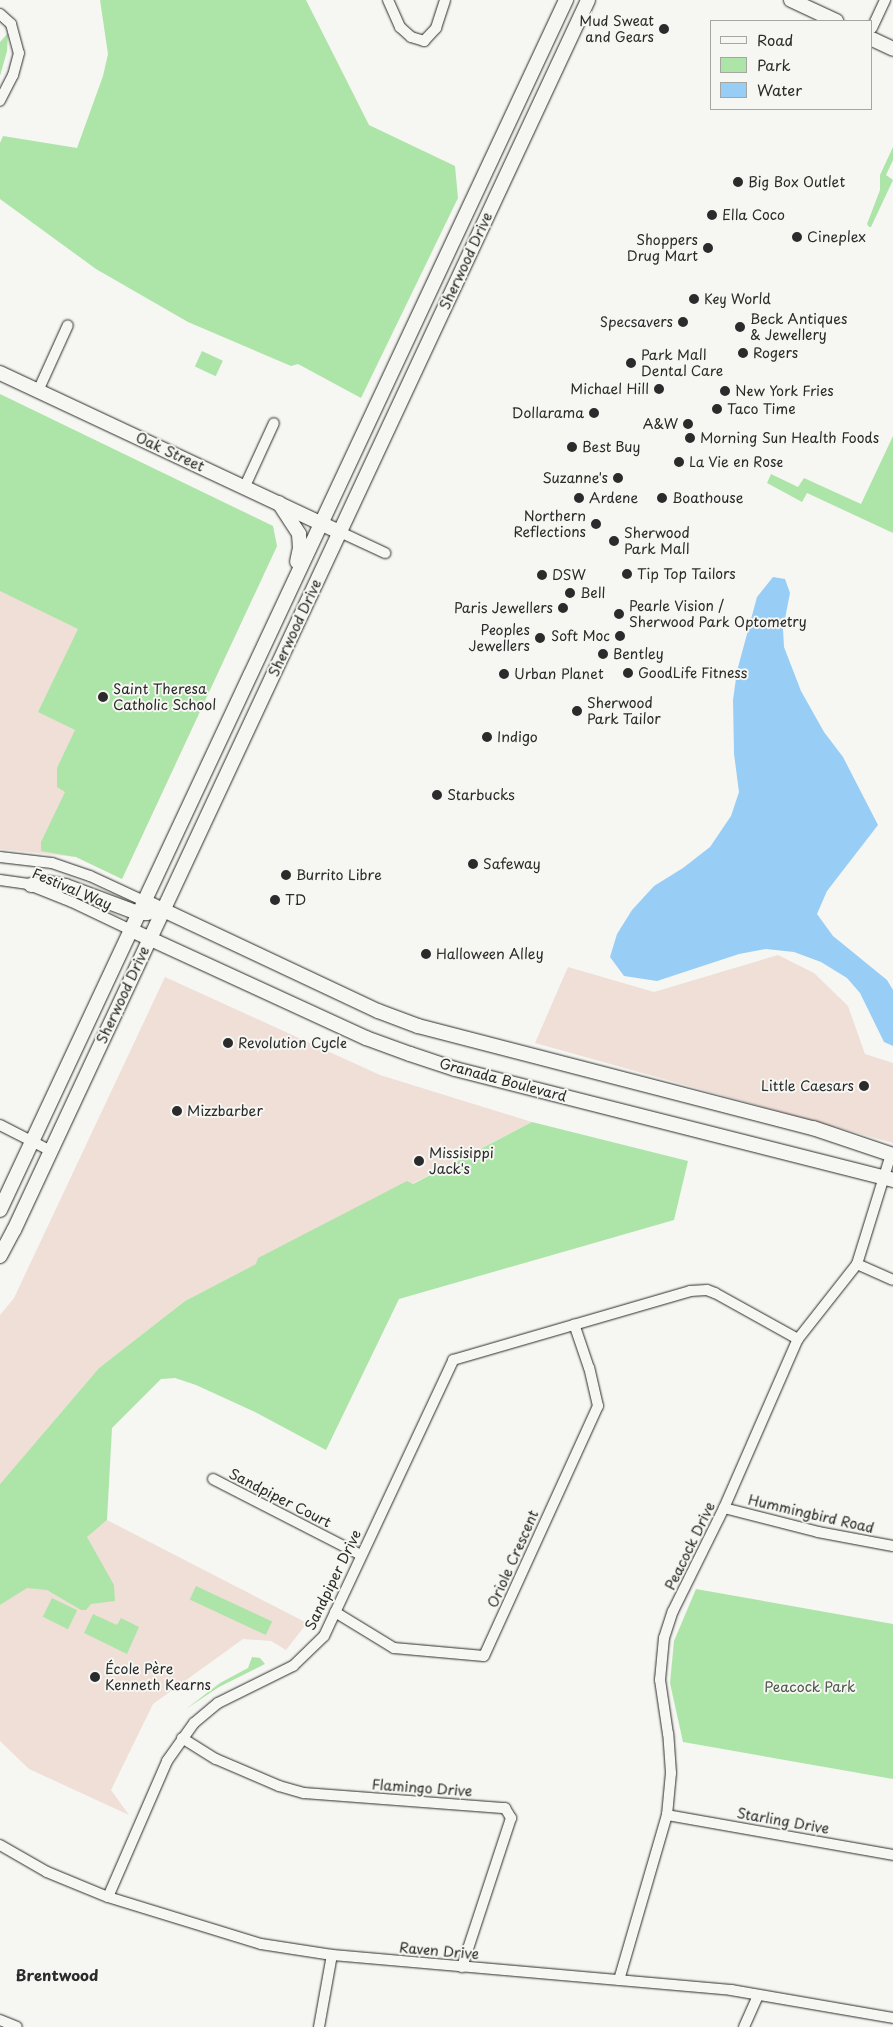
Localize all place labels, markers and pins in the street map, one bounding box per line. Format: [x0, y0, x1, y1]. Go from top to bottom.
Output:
place label: Mud Sweat and Gears [579, 13, 654, 46]
marker: Mud Sweat and Gears [658, 23, 670, 35]
place label: Big Box Outlet [748, 174, 844, 190]
marker: Big Box Outlet [732, 176, 744, 188]
place label: Ella Coco [722, 207, 785, 223]
marker: Ella Coco [706, 209, 718, 221]
place label: Cineplex [807, 229, 866, 245]
marker: Cineplex [791, 231, 803, 243]
place label: Shoppers Drug Mart [626, 232, 698, 264]
marker: Shoppers Drug Mart [702, 242, 714, 254]
place label: Key World [704, 291, 773, 307]
marker: Key World [688, 293, 700, 305]
place label: Beck Antiques & Jewellery [750, 311, 847, 344]
place label: Specsavers [600, 314, 673, 330]
marker: Specsavers [677, 316, 689, 328]
marker: Beck Antiques & Jewellery [734, 321, 746, 333]
place label: Rogers [753, 345, 798, 361]
place label: Park Mall Dental Care [641, 347, 724, 380]
marker: Rogers [737, 347, 749, 359]
marker: Park Mall Dental Care [625, 357, 637, 369]
place label: Michael Hill [571, 381, 649, 397]
marker: Michael Hill [653, 383, 665, 395]
place label: New York Fries [735, 383, 834, 399]
marker: New York Fries [719, 385, 731, 397]
place label: Taco Time [727, 401, 796, 417]
marker: Taco Time [711, 403, 723, 415]
place label: Dollarama [512, 405, 584, 421]
marker: Dollarama [588, 407, 600, 419]
place label: A&W [643, 416, 678, 432]
marker: A&W [682, 418, 694, 430]
place label: Morning Sun Health Foods [700, 430, 879, 446]
marker: Morning Sun Health Foods [684, 432, 696, 444]
place label: Best Buy [582, 439, 641, 455]
marker: Best Buy [566, 441, 578, 453]
place label: La Vie en Rose [689, 454, 787, 470]
marker: La Vie en Rose [673, 456, 685, 468]
place label: Suzanne's [542, 470, 608, 486]
marker: Suzanne's [612, 472, 624, 484]
place label: Ardene [589, 490, 638, 506]
place label: Boathouse [672, 490, 743, 506]
marker: Ardene [573, 492, 585, 504]
marker: Boathouse [656, 492, 668, 504]
place label: Northern Reflections [513, 508, 586, 540]
marker: Northern Reflections [590, 518, 602, 530]
place label: Sherwood Park Mall [624, 525, 690, 558]
marker: Sherwood Park Mall [608, 535, 620, 547]
place label: Tip Top Tailors [637, 566, 736, 582]
place label: DSW [552, 567, 586, 583]
marker: Tip Top Tailors [621, 568, 633, 580]
marker: DSW [536, 569, 548, 581]
place label: Bell [580, 585, 605, 601]
marker: Bell [564, 587, 576, 599]
place label: Pearle Vision / Sherwood Park Optometry [629, 598, 808, 630]
place label: Paris Jewellers [454, 600, 553, 616]
marker: Paris Jewellers [557, 602, 569, 614]
marker: Pearle Vision / Sherwood Park Optometry [613, 608, 625, 620]
place label: Peoples Jewellers [469, 622, 530, 654]
place label: Soft Moc [551, 628, 610, 644]
marker: Soft Moc [614, 630, 626, 642]
marker: Peoples Jewellers [534, 632, 546, 644]
place label: Bentley [613, 646, 664, 662]
marker: Bentley [597, 648, 609, 660]
place label: GoodLife Fitness [638, 665, 747, 681]
place label: Urban Planet [514, 666, 604, 682]
marker: GoodLife Fitness [622, 667, 634, 679]
marker: Urban Planet [498, 668, 510, 680]
place label: Saint Theresa Catholic School [113, 681, 217, 714]
marker: Saint Theresa Catholic School [97, 691, 109, 703]
place label: Sherwood Park Tailor [587, 695, 661, 728]
marker: Sherwood Park Tailor [571, 705, 583, 717]
place label: Indigo [497, 729, 538, 745]
marker: Indigo [481, 731, 493, 743]
place label: Starbucks [447, 787, 515, 803]
marker: Starbucks [431, 789, 443, 801]
place label: Safeway [483, 856, 541, 872]
marker: Safeway [467, 858, 479, 870]
place label: Burrito Libre [296, 867, 382, 883]
marker: Burrito Libre [280, 869, 292, 881]
place label: TD [285, 892, 306, 908]
marker: TD [269, 894, 281, 906]
place label: Halloween Alley [436, 946, 545, 962]
marker: Halloween Alley [420, 948, 432, 960]
place label: Revolution Cycle [238, 1035, 348, 1051]
marker: Revolution Cycle [222, 1037, 234, 1049]
place label: Little Caesars [760, 1078, 854, 1094]
marker: Little Caesars [858, 1080, 870, 1092]
place label: Mizzbarber [187, 1103, 263, 1119]
marker: Mizzbarber [171, 1105, 183, 1117]
place label: Missisippi Jack's [429, 1145, 494, 1178]
marker: Missisippi Jack's [413, 1155, 425, 1167]
place label: École Père Kenneth Kearns [105, 1661, 211, 1694]
marker: École Père Kenneth Kearns [89, 1671, 101, 1683]

